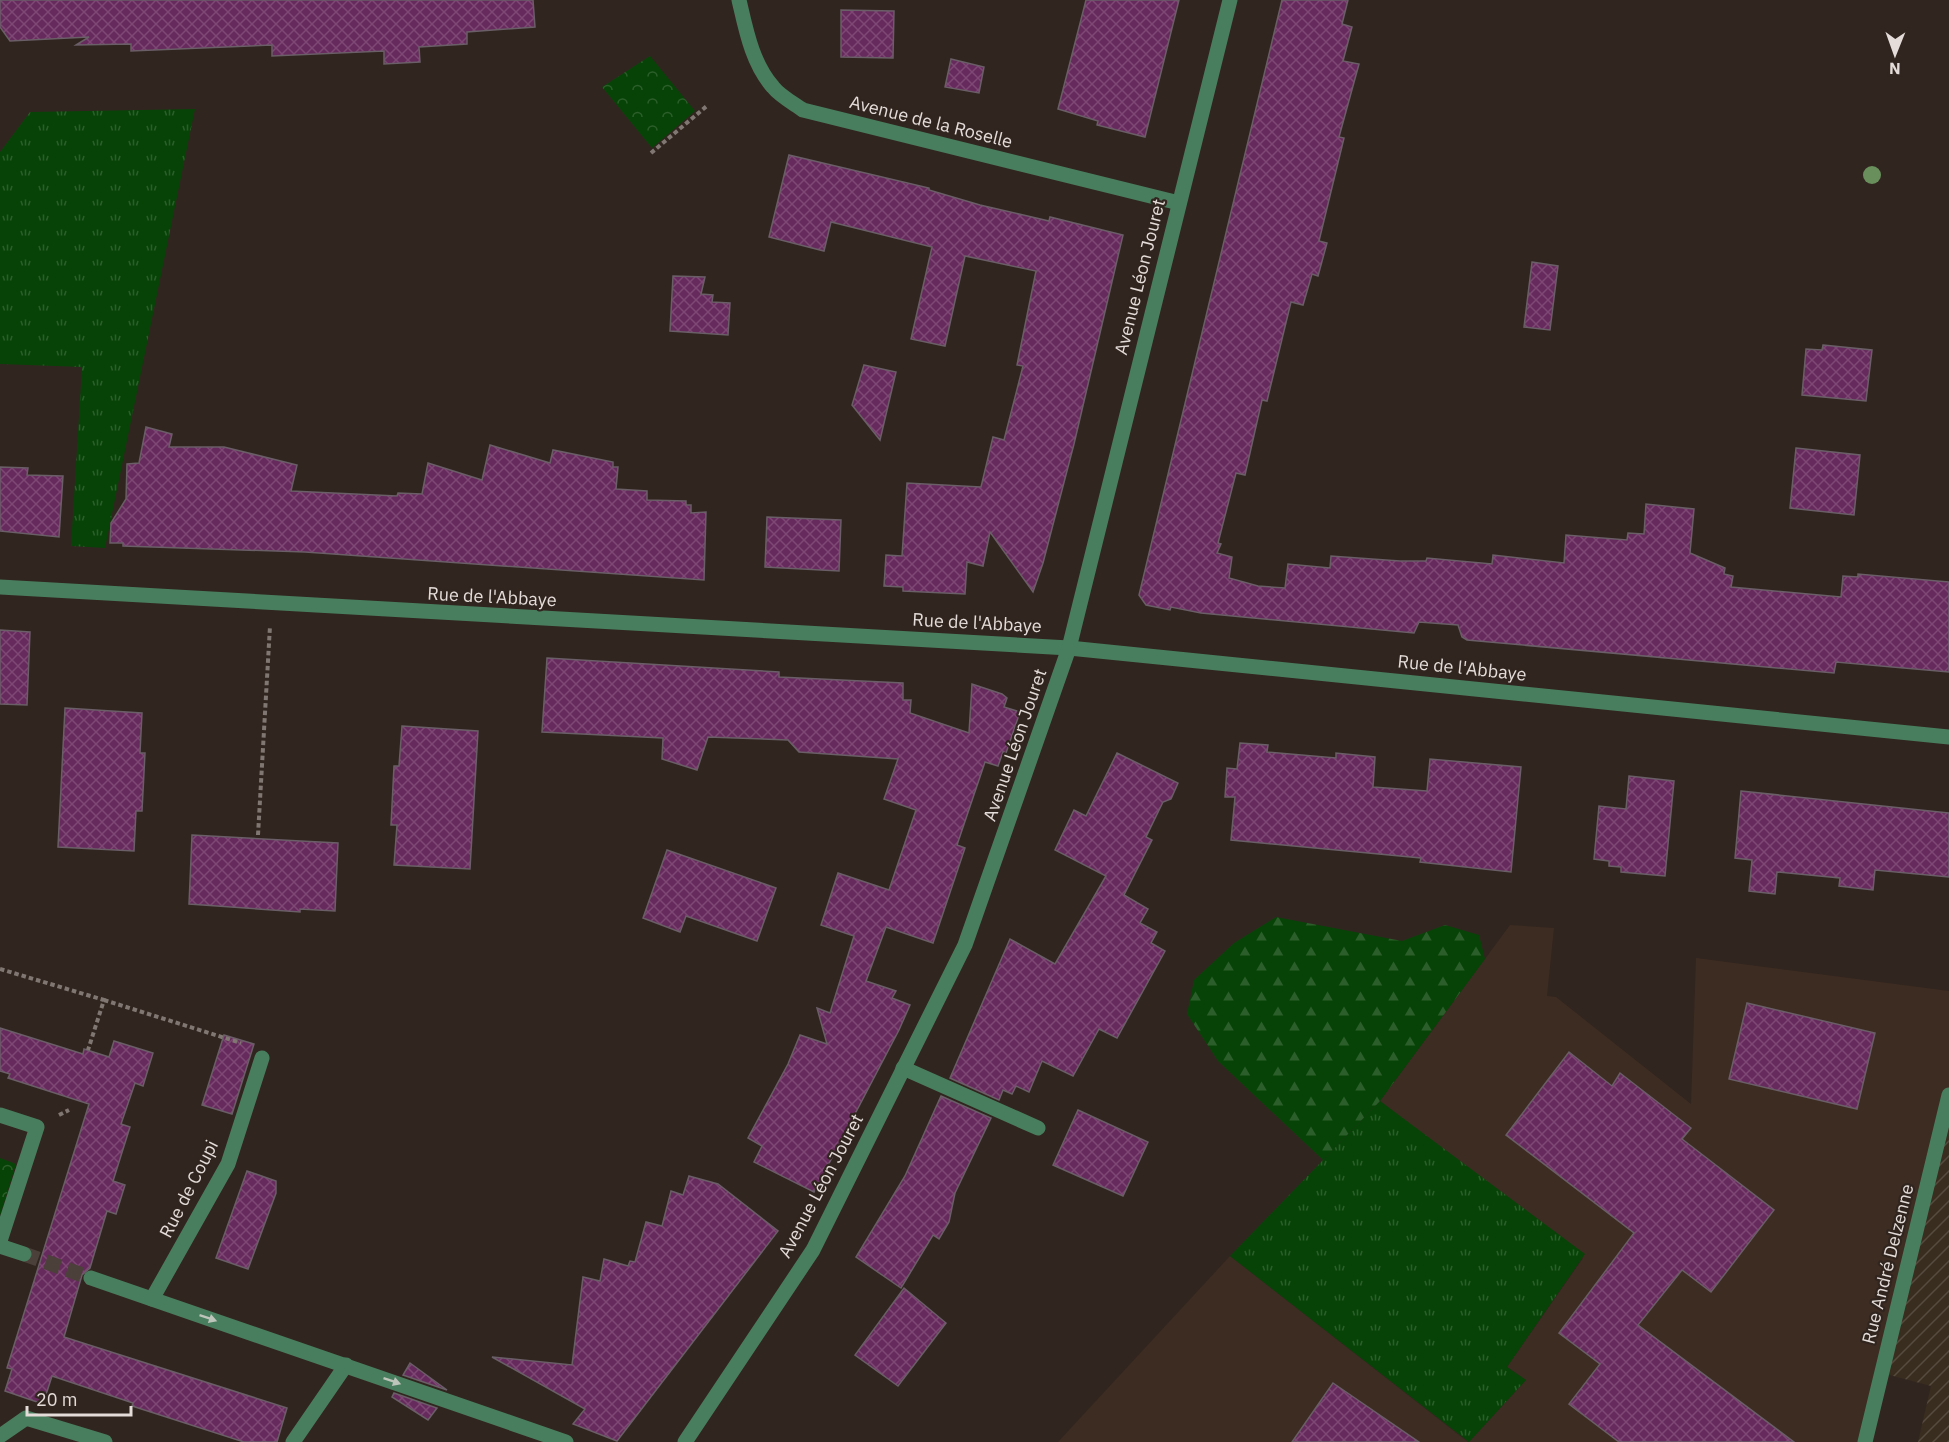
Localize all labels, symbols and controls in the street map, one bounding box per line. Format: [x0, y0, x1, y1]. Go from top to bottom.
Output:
north arrow [1865, 24, 1925, 84]
text: N [1889, 59, 1901, 79]
street label: Avenue de la Roselle [847, 90, 1015, 153]
street label: Avenue Léon Jouret [1109, 197, 1170, 357]
street label: Rue de l'Abbaye [427, 582, 557, 611]
street label: Rue de l'Abbaye [912, 608, 1042, 637]
street label: Rue de l'Abbaye [1396, 649, 1528, 686]
street label: Avenue Léon Jouret [978, 666, 1051, 824]
street label: Avenue Léon Jouret [773, 1110, 868, 1262]
street label: Rue de Coupi [154, 1136, 223, 1242]
street label: Rue André Delzenne [1857, 1181, 1919, 1346]
one-way arrow [199, 1313, 217, 1323]
one-way arrow [383, 1377, 401, 1386]
scale bar [27, 1379, 130, 1417]
text: 20 m [36, 1388, 78, 1411]

